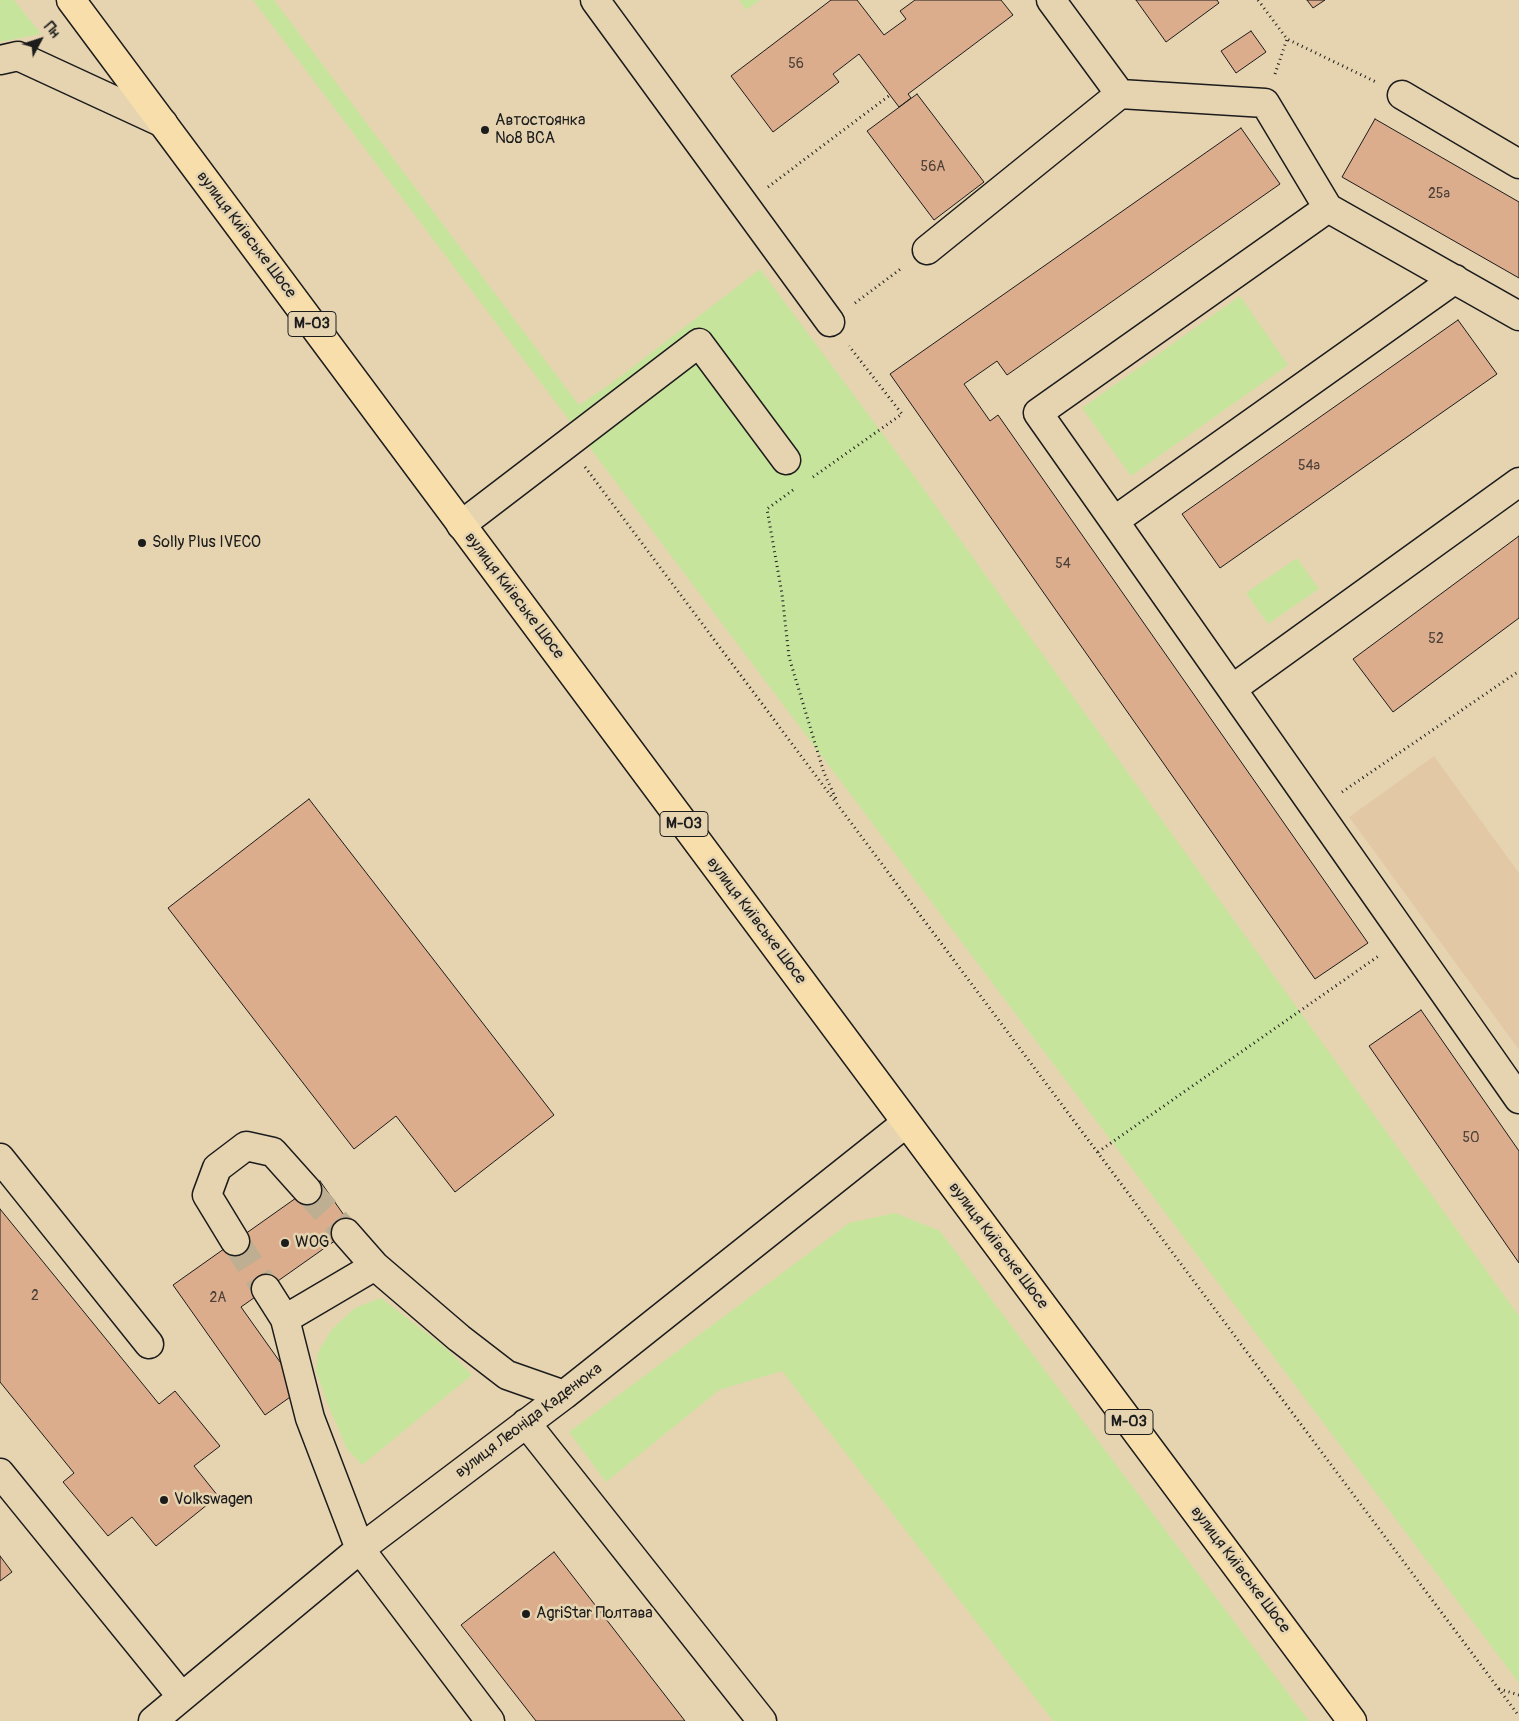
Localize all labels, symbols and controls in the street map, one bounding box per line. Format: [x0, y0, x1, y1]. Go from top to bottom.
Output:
north arrow [15, 15, 65, 65]
text: Пн [40, 19, 63, 41]
house number: 56 [788, 56, 804, 72]
place label: Автостоянка №8 ВСА [495, 111, 585, 149]
marker: Автостоянка №8 ВСА [479, 124, 491, 136]
house number: 56А [921, 159, 945, 175]
street label: вулиця Київське Шосе [192, 168, 300, 302]
house number: 25а [1428, 186, 1450, 202]
road number: М-03 [288, 312, 336, 336]
house number: 54а [1298, 458, 1320, 474]
street label: вулиця Київське Шосе [460, 529, 568, 663]
place label: Solly Plus IVECO [152, 533, 261, 553]
marker: Solly Plus IVECO [136, 537, 148, 549]
house number: 54 [1055, 556, 1071, 572]
house number: 52 [1428, 631, 1444, 647]
road number: М-03 [660, 812, 708, 836]
street label: вулиця Київське Шосе [702, 854, 810, 988]
house number: 50 [1462, 1130, 1480, 1146]
street label: вулиця Київське Шосе [944, 1179, 1052, 1313]
place label: WOG [295, 1233, 329, 1253]
marker: WOG [279, 1237, 291, 1249]
house number: 2 [31, 1288, 39, 1304]
house number: 2А [210, 1290, 226, 1306]
street label: вулиця Леоніда Каденюка [452, 1359, 606, 1483]
road number: М-03 [1105, 1410, 1153, 1434]
place label: Volkswagen [174, 1490, 253, 1510]
marker: Volkswagen [158, 1494, 170, 1506]
street label: вулиця Київське Шосе [1186, 1503, 1294, 1637]
place label: AgriStar Полтава [536, 1604, 653, 1624]
marker: AgriStar Полтава [520, 1608, 532, 1620]

